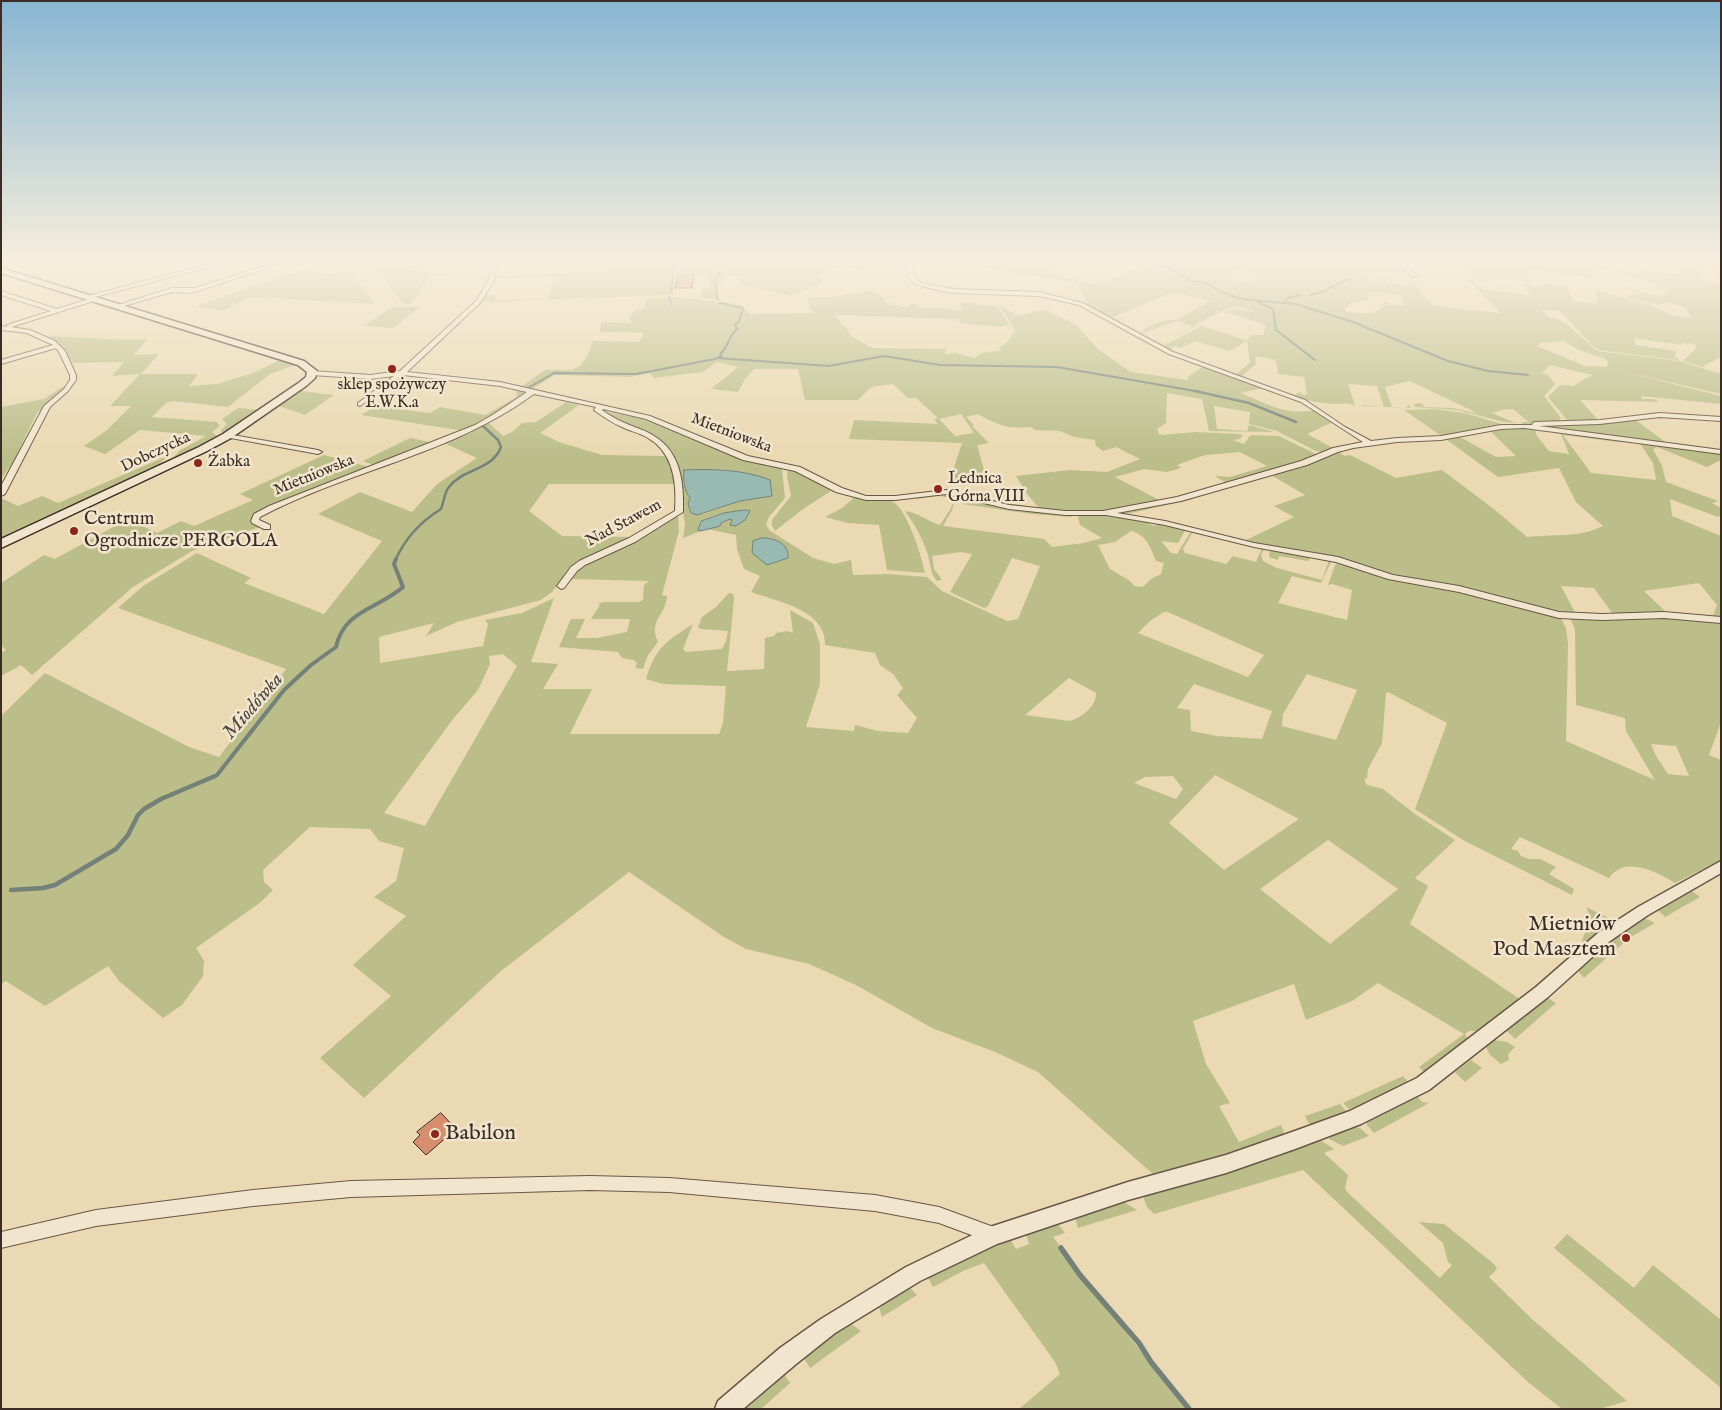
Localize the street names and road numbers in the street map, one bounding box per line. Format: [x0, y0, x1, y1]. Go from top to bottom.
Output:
street label: Mietniowska [688, 410, 774, 458]
street label: Dobczycka [118, 429, 194, 477]
street label: Mietniowska [271, 451, 357, 501]
street label: Nad Stawem [583, 496, 665, 552]

